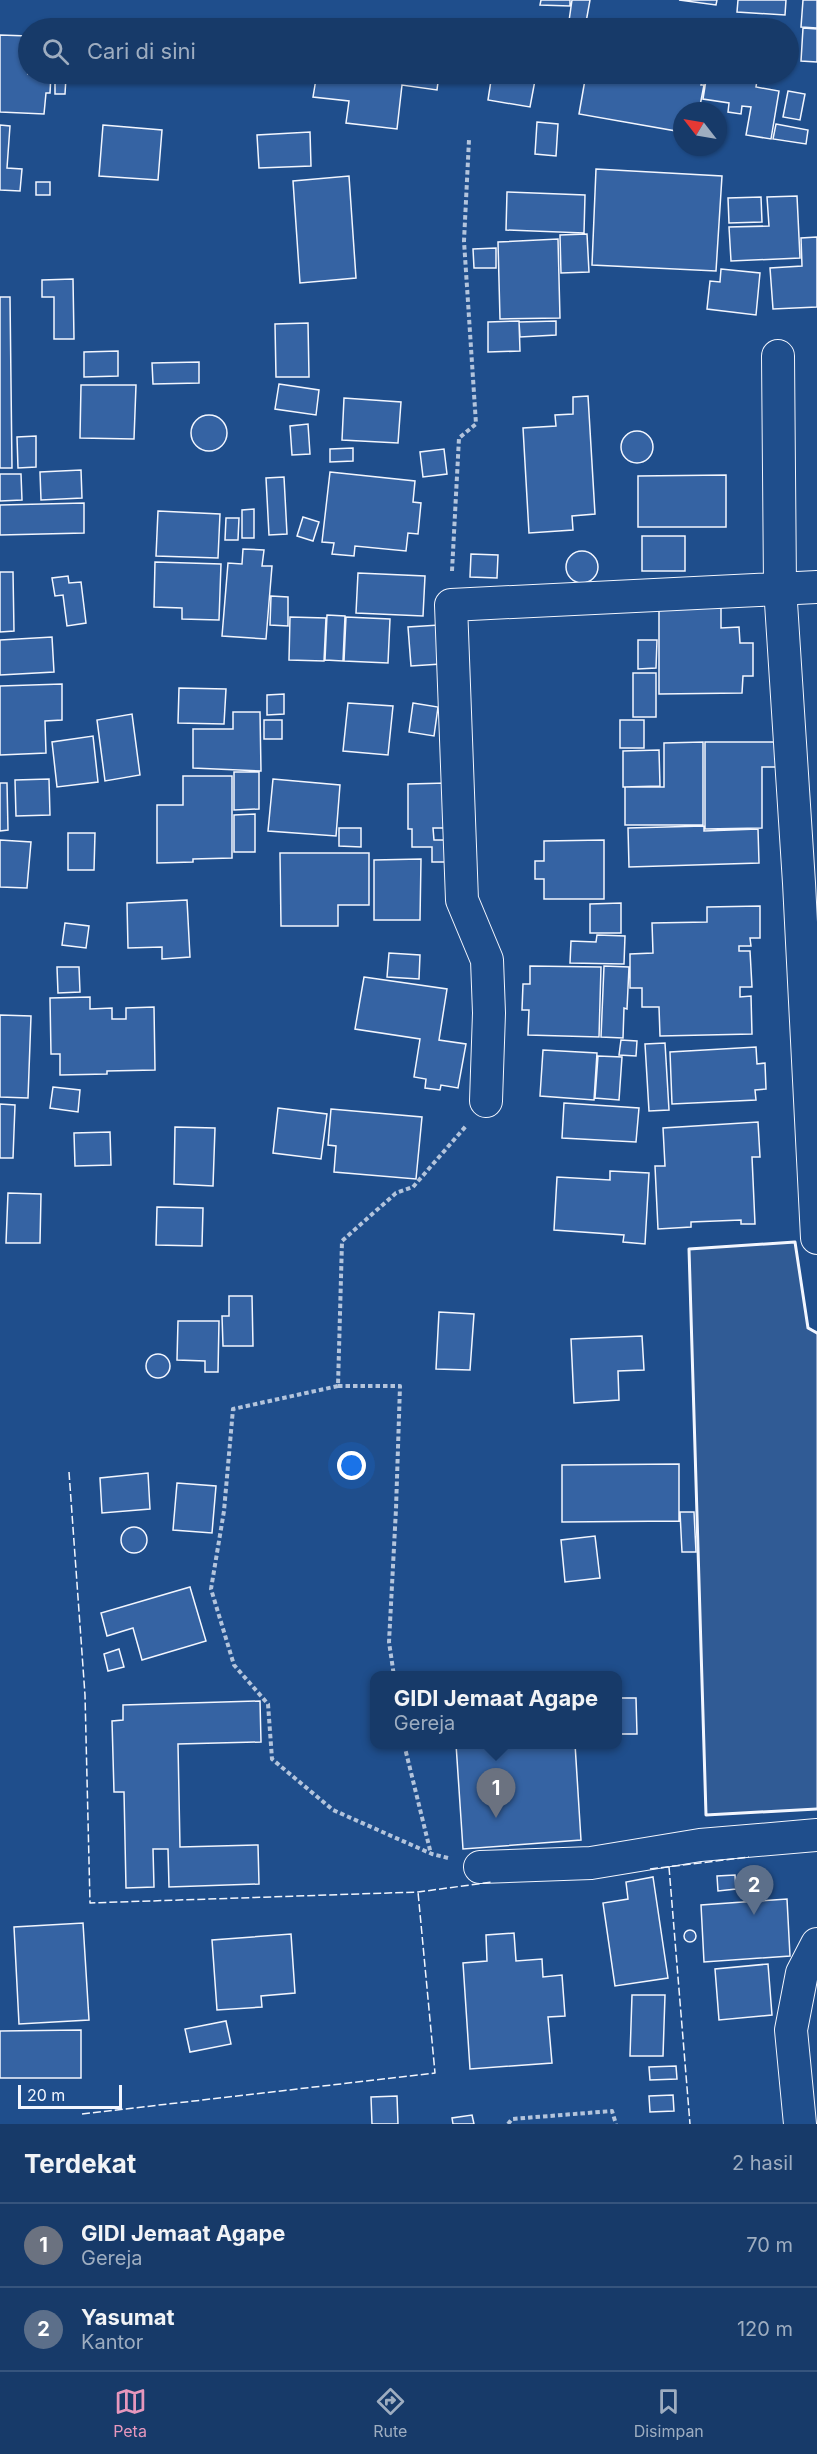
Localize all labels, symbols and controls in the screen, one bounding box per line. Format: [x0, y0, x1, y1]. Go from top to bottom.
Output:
search box [18, 18, 799, 84]
icon: search [39, 35, 72, 68]
text: Cari di sini [87, 38, 196, 64]
north arrow [673, 102, 727, 156]
your location [337, 1451, 366, 1480]
popup [370, 1671, 622, 1749]
text: GIDI Jemaat Agape [394, 1685, 598, 1711]
text: Gereja [394, 1711, 455, 1735]
pin: 1 [476, 1768, 516, 1818]
pin: 2 [734, 1866, 774, 1915]
scale bar [18, 2082, 122, 2110]
text: 20 m [27, 2085, 65, 2105]
text: Terdekat [24, 2148, 136, 2179]
text: 2 hasil [732, 2151, 793, 2175]
text: GIDI Jemaat Agape [81, 2220, 285, 2246]
text: 1 [39, 2233, 48, 2257]
text: 70 m [746, 2233, 793, 2257]
text: Gereja [81, 2246, 143, 2270]
text: Yasumat [81, 2304, 175, 2330]
text: 2 [37, 2317, 50, 2341]
text: 120 m [737, 2317, 793, 2341]
text: Kantor [81, 2330, 143, 2354]
tab: Peta [113, 2385, 147, 2441]
tab: Rute [373, 2385, 407, 2441]
tab: Disimpan [634, 2385, 704, 2441]

